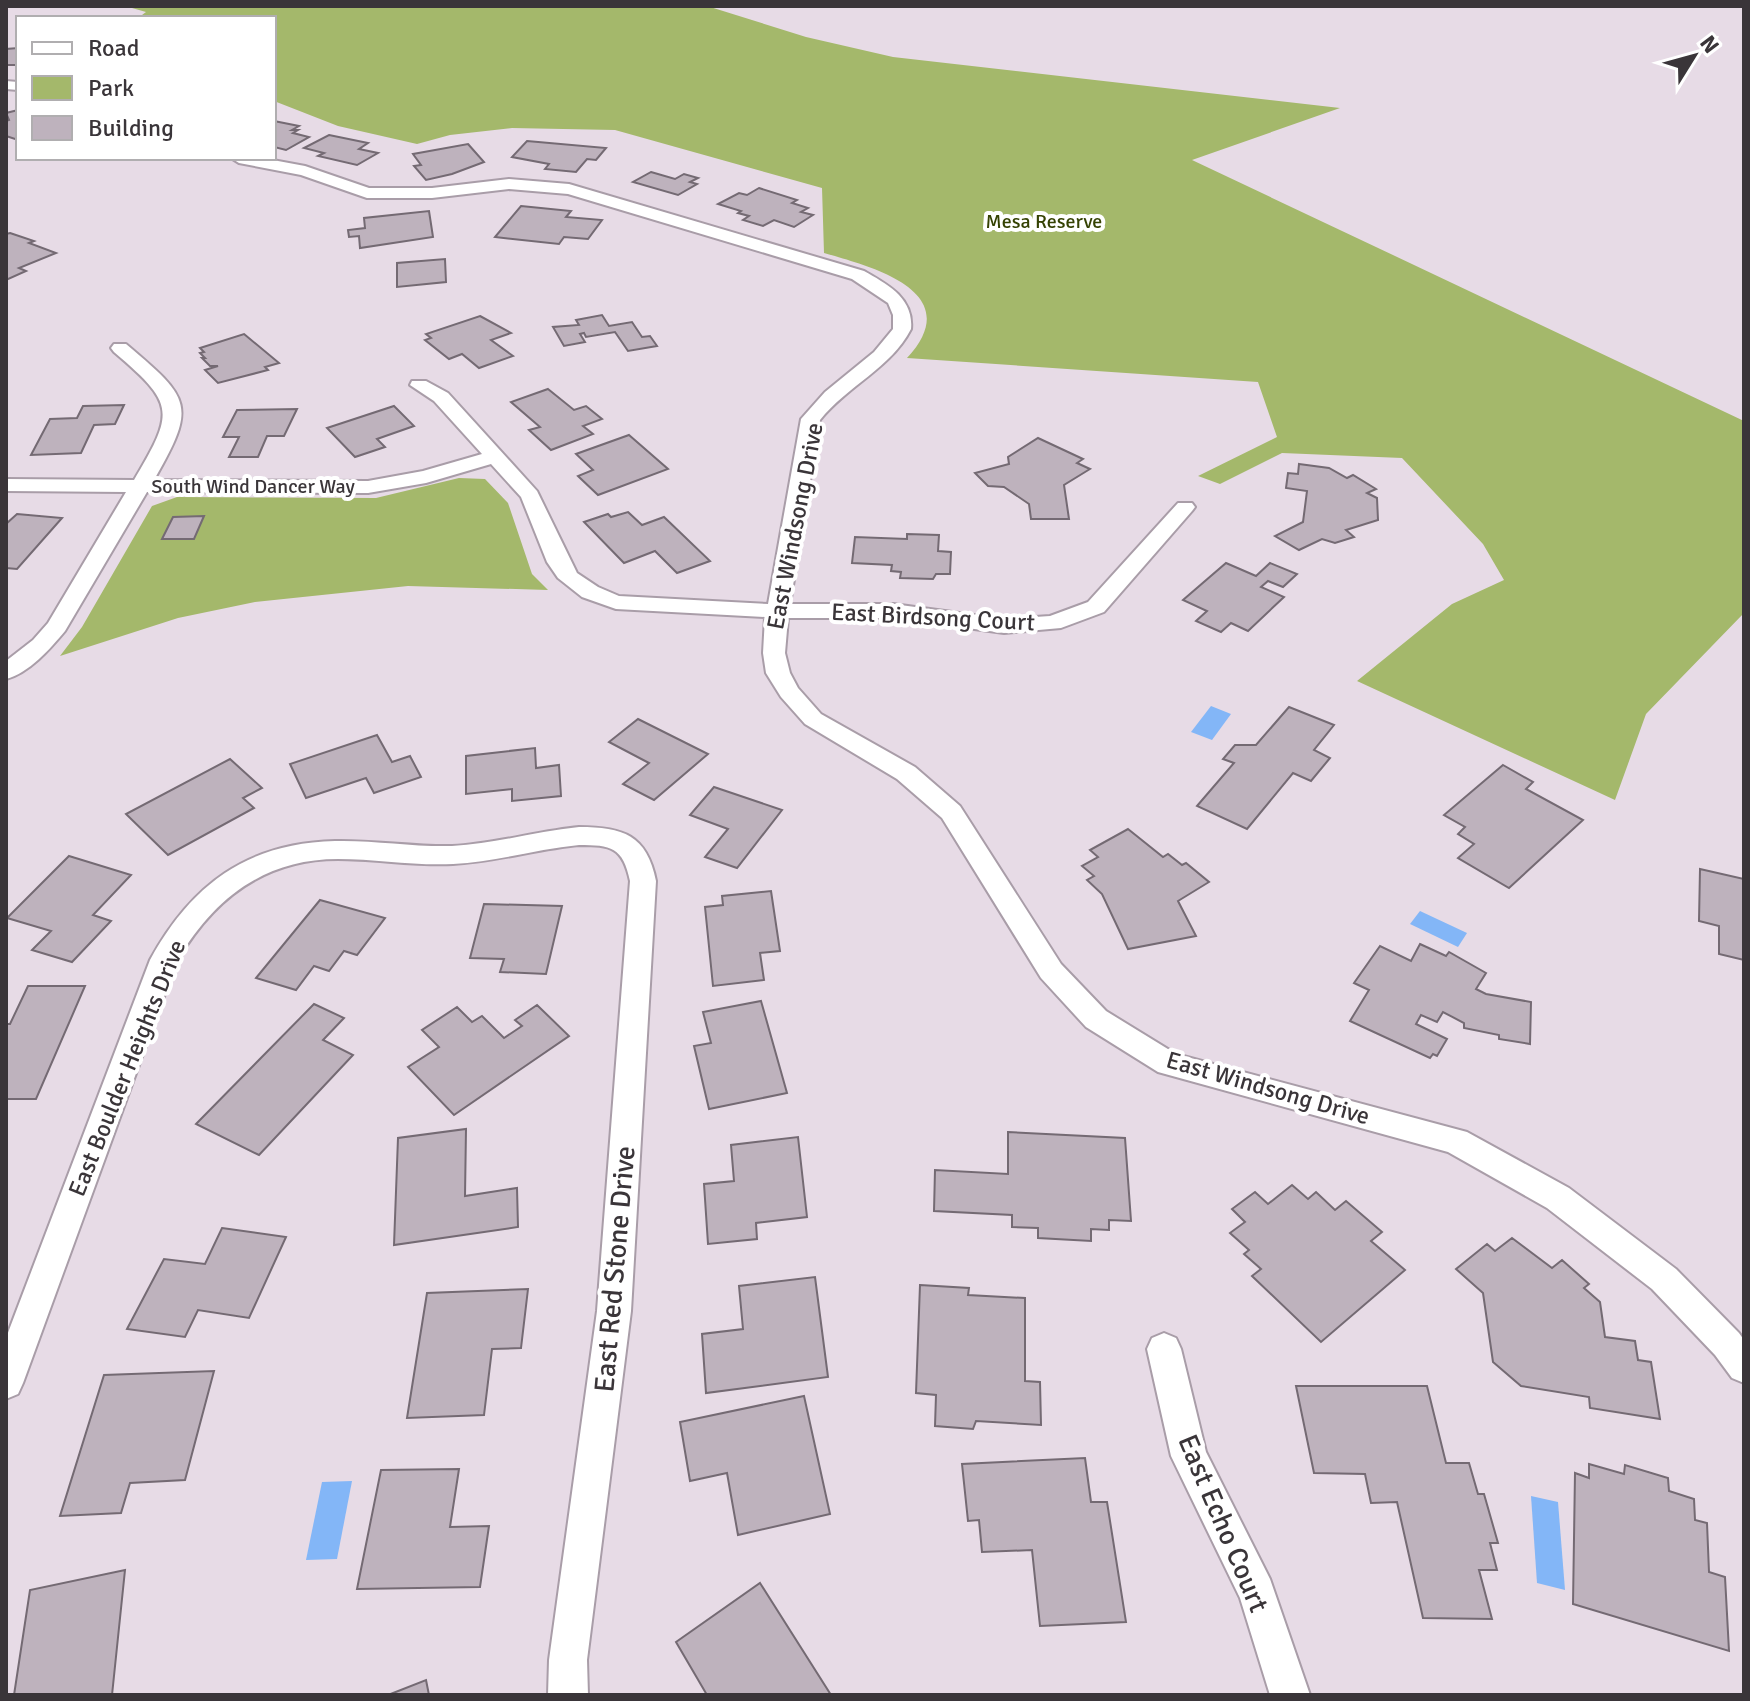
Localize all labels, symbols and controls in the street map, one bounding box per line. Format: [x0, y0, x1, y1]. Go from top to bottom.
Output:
legend [16, 16, 276, 160]
north arrow [1654, 16, 1734, 96]
text: N [1694, 30, 1725, 59]
text: Road [88, 33, 139, 63]
text: Park [88, 73, 134, 103]
text: Building [88, 113, 174, 143]
park label: Mesa Reserve [986, 209, 1102, 234]
street label: East Windsong Drive [760, 420, 830, 632]
street label: South Wind Dancer Way [151, 474, 355, 499]
street label: East Birdsong Court [830, 597, 1036, 637]
street label: East Boulder Heights Drive [62, 935, 192, 1201]
street label: East Windsong Drive [1163, 1045, 1373, 1131]
street label: East Red Stone Drive [587, 1144, 643, 1394]
street label: East Echo Court [1170, 1429, 1276, 1618]

